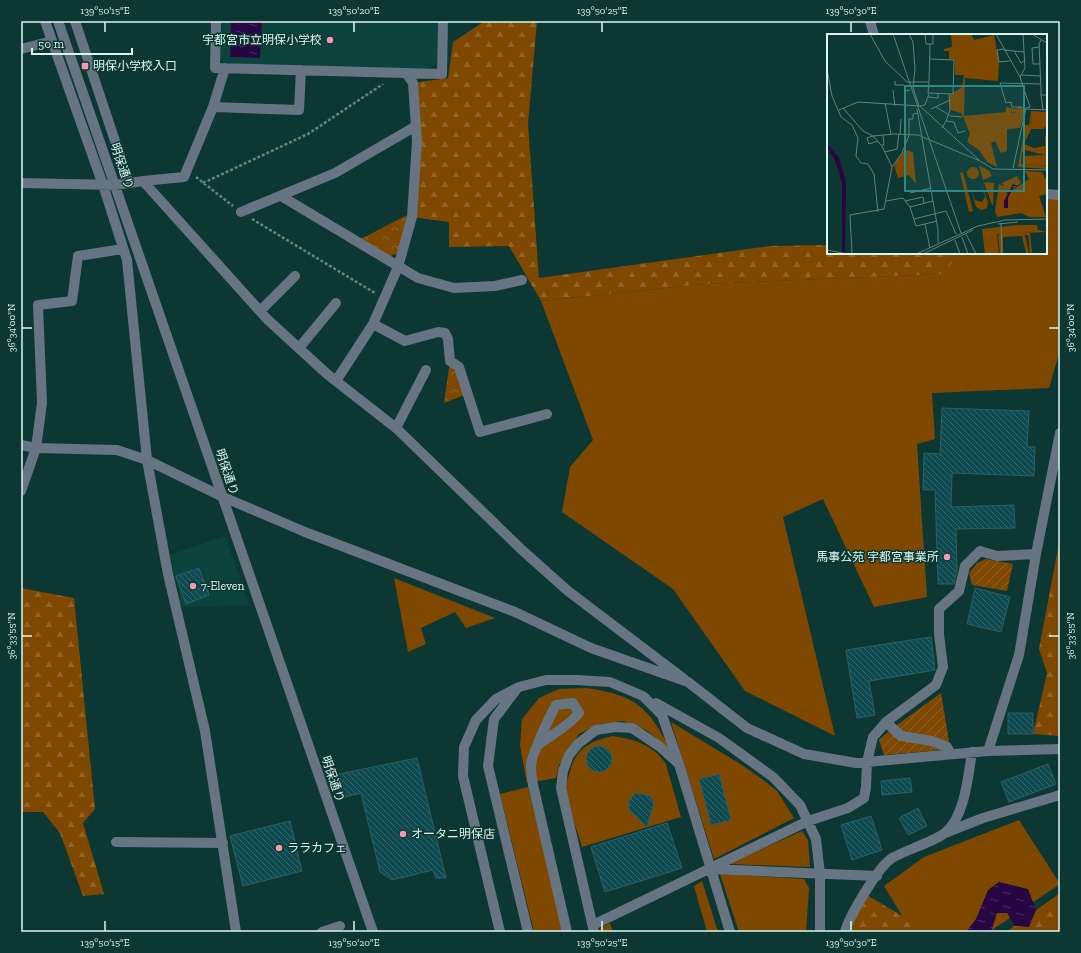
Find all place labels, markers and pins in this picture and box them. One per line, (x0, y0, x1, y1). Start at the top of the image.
place label: 宇都宮市立明保小学校 (202, 33, 322, 47)
marker: 宇都宮市立明保小学校 (325, 35, 335, 45)
place label: 明保小学校入口 (93, 59, 177, 73)
marker: 明保小学校入口 (80, 61, 90, 71)
place label: 馬事公苑 宇都宮事業所 (816, 550, 939, 564)
marker: 馬事公苑 宇都宮事業所 (942, 552, 952, 562)
place label: 7-Eleven (201, 579, 244, 593)
marker: 7-Eleven (188, 581, 198, 591)
place label: オータニ明保店 (411, 827, 495, 841)
marker: オータニ明保店 (398, 829, 408, 839)
place label: ララカフェ (287, 841, 347, 855)
marker: ララカフェ (274, 843, 284, 853)

